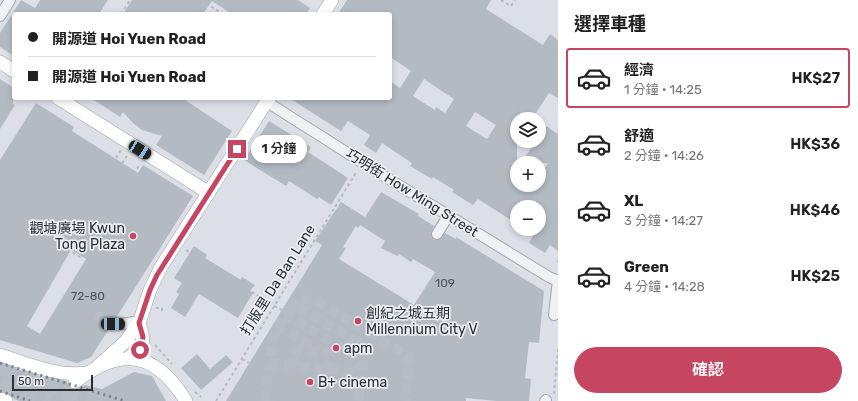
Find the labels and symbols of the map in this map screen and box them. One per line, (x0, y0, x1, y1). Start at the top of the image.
callout: 1 分鐘 (251, 135, 307, 163)
car (127, 139, 153, 161)
route end (228, 140, 246, 158)
street label: 巧明街 How Ming Street (343, 145, 482, 241)
place label: 觀塘廣場 Kwun Tong Plaza (30, 220, 125, 253)
street label: 打版里 Da Ban Lane (237, 221, 319, 338)
marker: 觀塘廣場 Kwun Tong Plaza (128, 231, 138, 241)
house number: 109 (435, 276, 455, 290)
house number: 72-80 (71, 289, 105, 303)
place label: 創紀之城五期 Millennium City V (366, 305, 478, 338)
marker: 創紀之城五期 Millennium City V (353, 316, 363, 326)
car (101, 318, 125, 330)
place label: apm (344, 340, 373, 357)
route start (131, 341, 149, 359)
marker: apm (331, 343, 341, 353)
scale bar (12, 373, 93, 392)
place label: B+ cinema (318, 374, 387, 391)
marker: B+ cinema (305, 377, 315, 387)

